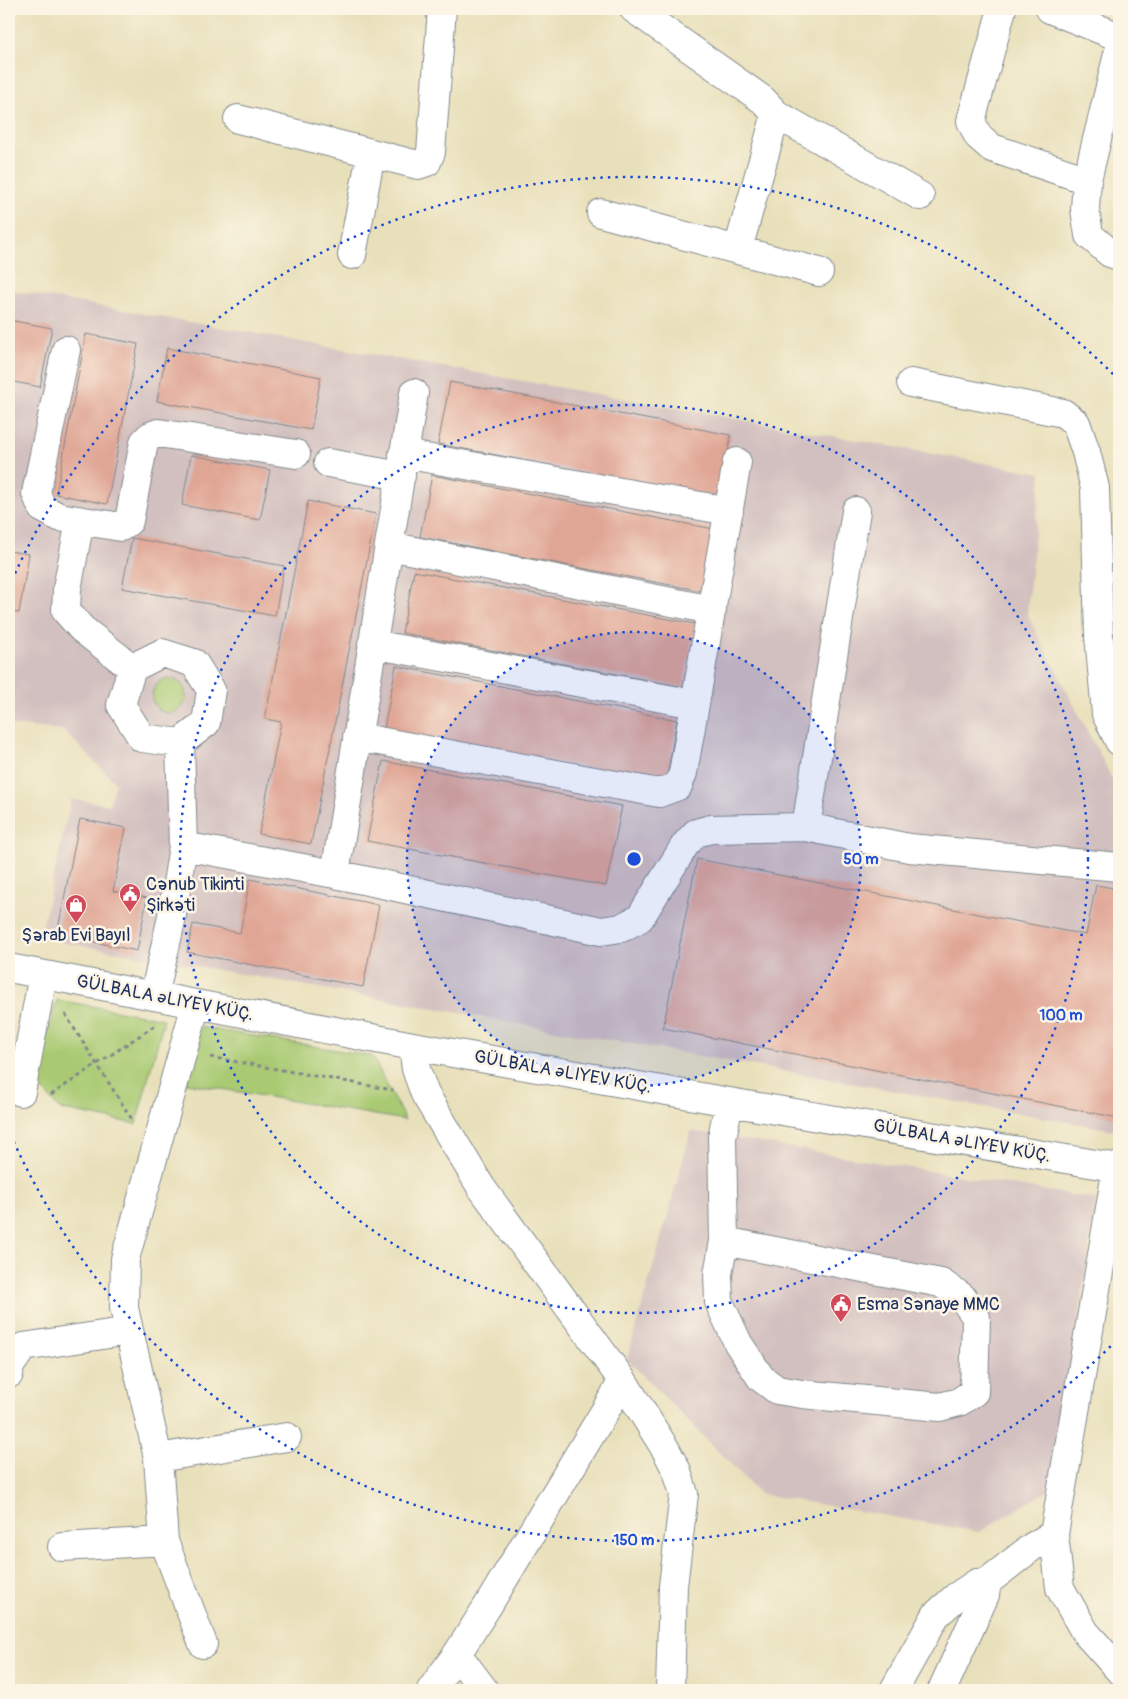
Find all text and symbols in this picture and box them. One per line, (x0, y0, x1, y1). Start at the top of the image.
centre of rings (625, 850, 643, 868)
text: 50 m (844, 850, 878, 869)
place label: Cənub Tikinti Şirkəti (146, 873, 244, 917)
public building icon: Cənub Tikinti Şirkəti (118, 882, 142, 913)
shop icon: Şərab Evi Bayıl (64, 893, 88, 924)
place label: Şərab Evi Bayıl (22, 924, 130, 947)
street label: GÜLBALA ƏLIYEV KÜÇ. (75, 970, 255, 1026)
text: 100 m (1040, 1006, 1082, 1025)
street label: GÜLBALA ƏLIYEV KÜÇ. (473, 1045, 653, 1099)
street label: GÜLBALA ƏLIYEV KÜÇ. (872, 1114, 1052, 1168)
public building icon: Esma Sənaye MMC (829, 1292, 853, 1323)
place label: Esma Sənaye MMC (857, 1293, 1000, 1316)
text: 150 m (614, 1531, 654, 1550)

